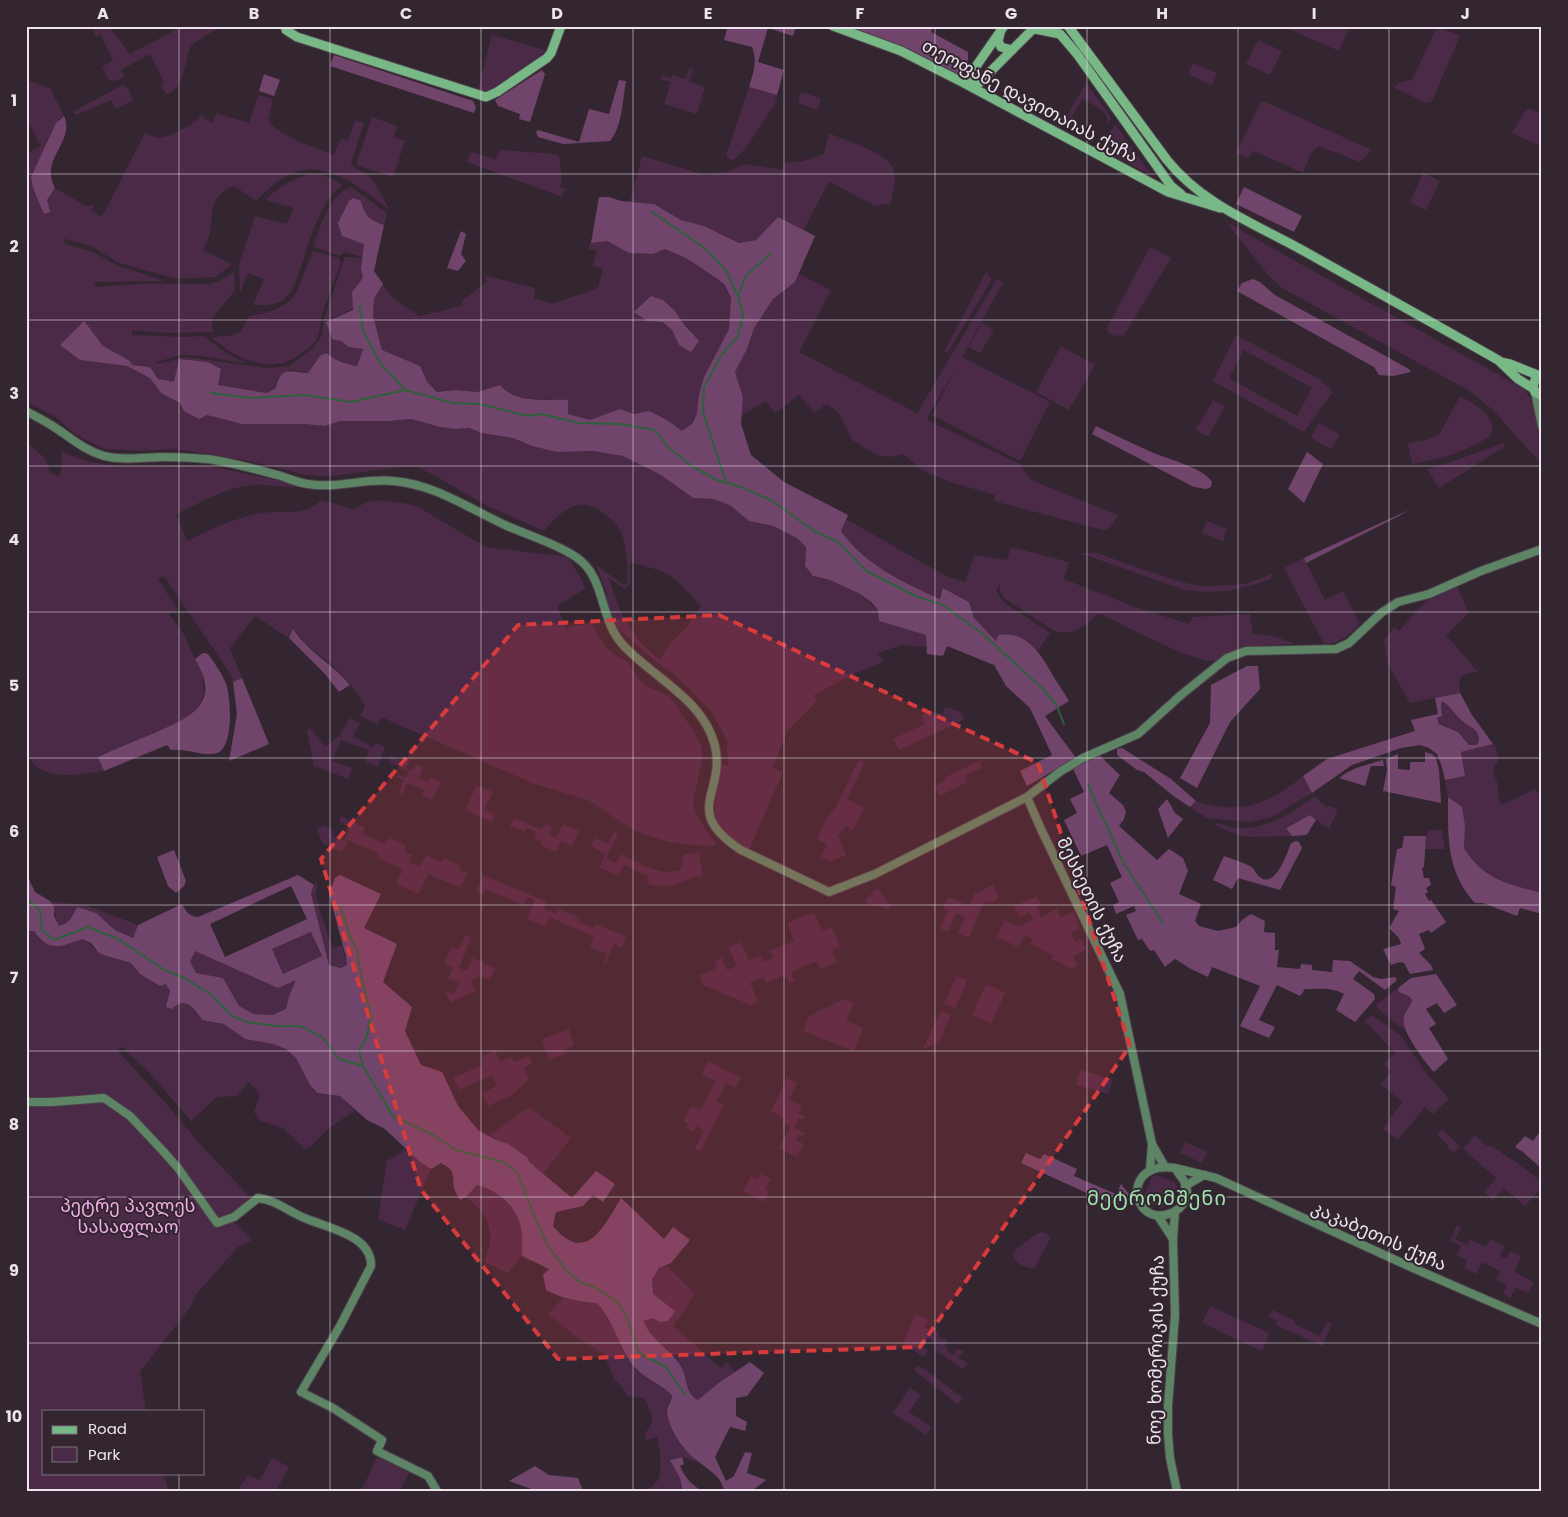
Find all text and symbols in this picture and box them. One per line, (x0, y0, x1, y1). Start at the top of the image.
text: A (97, 2, 109, 25)
text: B (249, 2, 259, 25)
text: C (400, 2, 412, 25)
text: D (551, 2, 563, 25)
text: E (704, 2, 712, 25)
text: F (856, 2, 865, 25)
text: G (1005, 2, 1017, 25)
text: H (1156, 2, 1168, 25)
text: I (1312, 2, 1316, 25)
text: J (1460, 2, 1470, 25)
street label: თეოფანე დავითაიას ქუჩა (918, 33, 1143, 168)
text: 1 (11, 89, 17, 112)
text: 2 (9, 235, 19, 258)
text: 3 (9, 382, 19, 405)
text: 4 (9, 528, 20, 551)
text: 5 (9, 674, 19, 697)
text: 6 (9, 820, 19, 843)
street label: მესხეთის ქუჩა (1051, 833, 1134, 967)
text: 7 (10, 966, 19, 989)
text: 8 (9, 1113, 19, 1136)
district label: მეტრომშენი (1087, 1184, 1227, 1212)
park label: პეტრე პავლეს სასაფლაო (61, 1193, 195, 1239)
street label: კაკაბეთის ქუჩა (1308, 1195, 1451, 1277)
street label: ნოე ხომერიკის ქუჩა (1141, 1255, 1170, 1445)
text: 9 (9, 1259, 19, 1282)
text: 10 (6, 1405, 22, 1428)
legend (42, 1410, 205, 1474)
text: Road (88, 1418, 127, 1439)
text: Park (88, 1444, 120, 1465)

